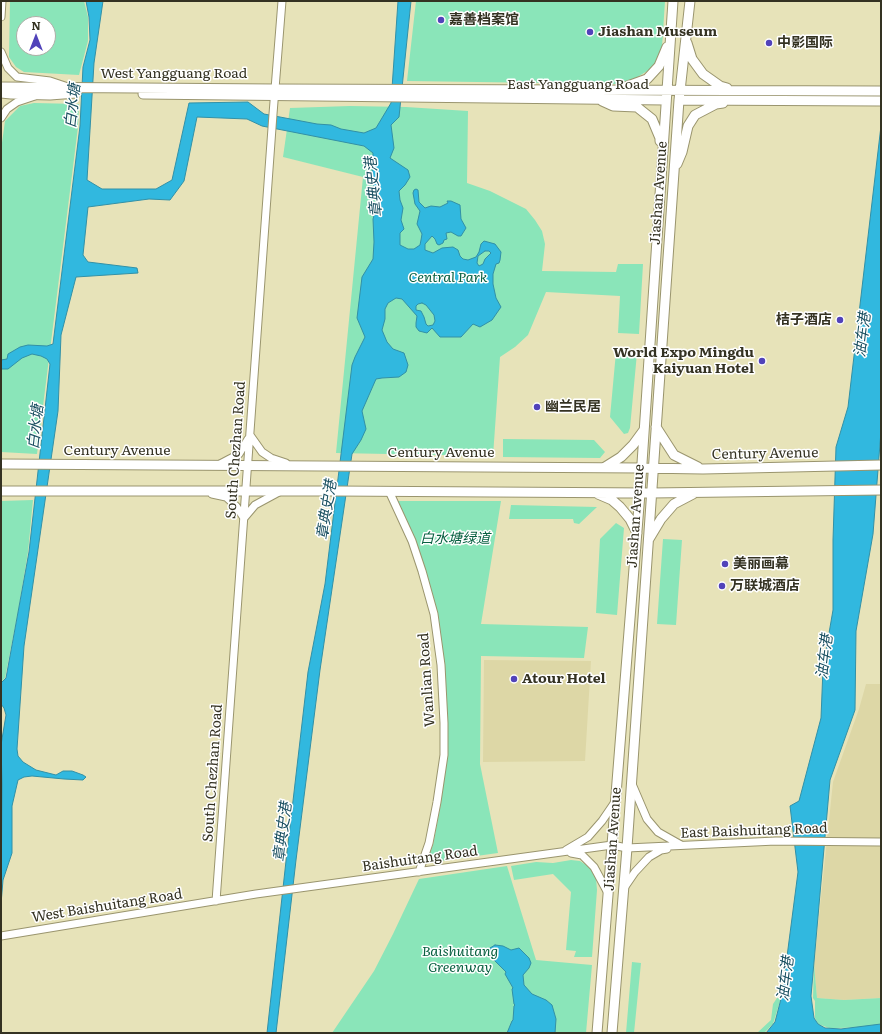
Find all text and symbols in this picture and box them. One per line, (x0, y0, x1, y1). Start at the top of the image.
place label: 嘉善档案馆 (449, 12, 519, 28)
marker: 嘉善档案馆 (436, 15, 446, 25)
north arrow (16, 16, 56, 56)
text: N (31, 17, 41, 33)
place label: Jiashan Museum (598, 24, 717, 40)
marker: Jiashan Museum (585, 27, 595, 37)
place label: 中影国际 (777, 35, 833, 51)
marker: 中影国际 (764, 38, 774, 48)
street label: West Yangguang Road (101, 66, 247, 82)
street label: East Yangguang Road (507, 77, 649, 93)
water label: 白水塘 (62, 83, 84, 129)
street label: Jiashan Avenue (647, 141, 671, 245)
water label: 章典史港 (362, 156, 386, 218)
park label: Central Park (409, 270, 487, 286)
place label: 桔子酒店 (776, 312, 832, 328)
water label: 油车港 (851, 312, 875, 358)
marker: 桔子酒店 (835, 315, 845, 325)
place label: World Expo Mingdu Kaiyuan Hotel (613, 345, 754, 378)
marker: World Expo Mingdu Kaiyuan Hotel (757, 356, 767, 366)
street label: South Chezhan Road (223, 380, 249, 520)
place label: 幽兰民居 (545, 399, 601, 415)
marker: 幽兰民居 (532, 402, 542, 412)
water label: 白水塘 (25, 404, 47, 450)
street label: Century Avenue (64, 443, 170, 459)
street label: Century Avenue (388, 445, 494, 461)
street label: Century Avenue (711, 445, 819, 463)
street label: Jiashan Avenue (624, 464, 648, 568)
water label: 章典史港 (313, 479, 341, 541)
park label: 白水塘绿道 (420, 531, 490, 547)
place label: 美丽画幕 (733, 556, 789, 572)
marker: 美丽画幕 (720, 559, 730, 569)
place label: 万联城酒店 (730, 578, 800, 594)
marker: 万联城酒店 (717, 581, 727, 591)
street label: Wanlian Road (415, 632, 439, 728)
water label: 油车港 (813, 634, 837, 680)
place label: Atour Hotel (522, 671, 606, 687)
marker: Atour Hotel (509, 674, 519, 684)
street label: South Chezhan Road (200, 703, 226, 843)
street label: Jiashan Avenue (601, 787, 625, 891)
water label: 章典史港 (270, 801, 296, 863)
street label: East Baishuitang Road (680, 820, 828, 842)
street label: Baishuitang Road (361, 843, 479, 875)
street label: West Baishuitang Road (30, 886, 184, 926)
park label: Baishuitang Greenway (422, 944, 498, 976)
water label: 油车港 (774, 956, 798, 1002)

